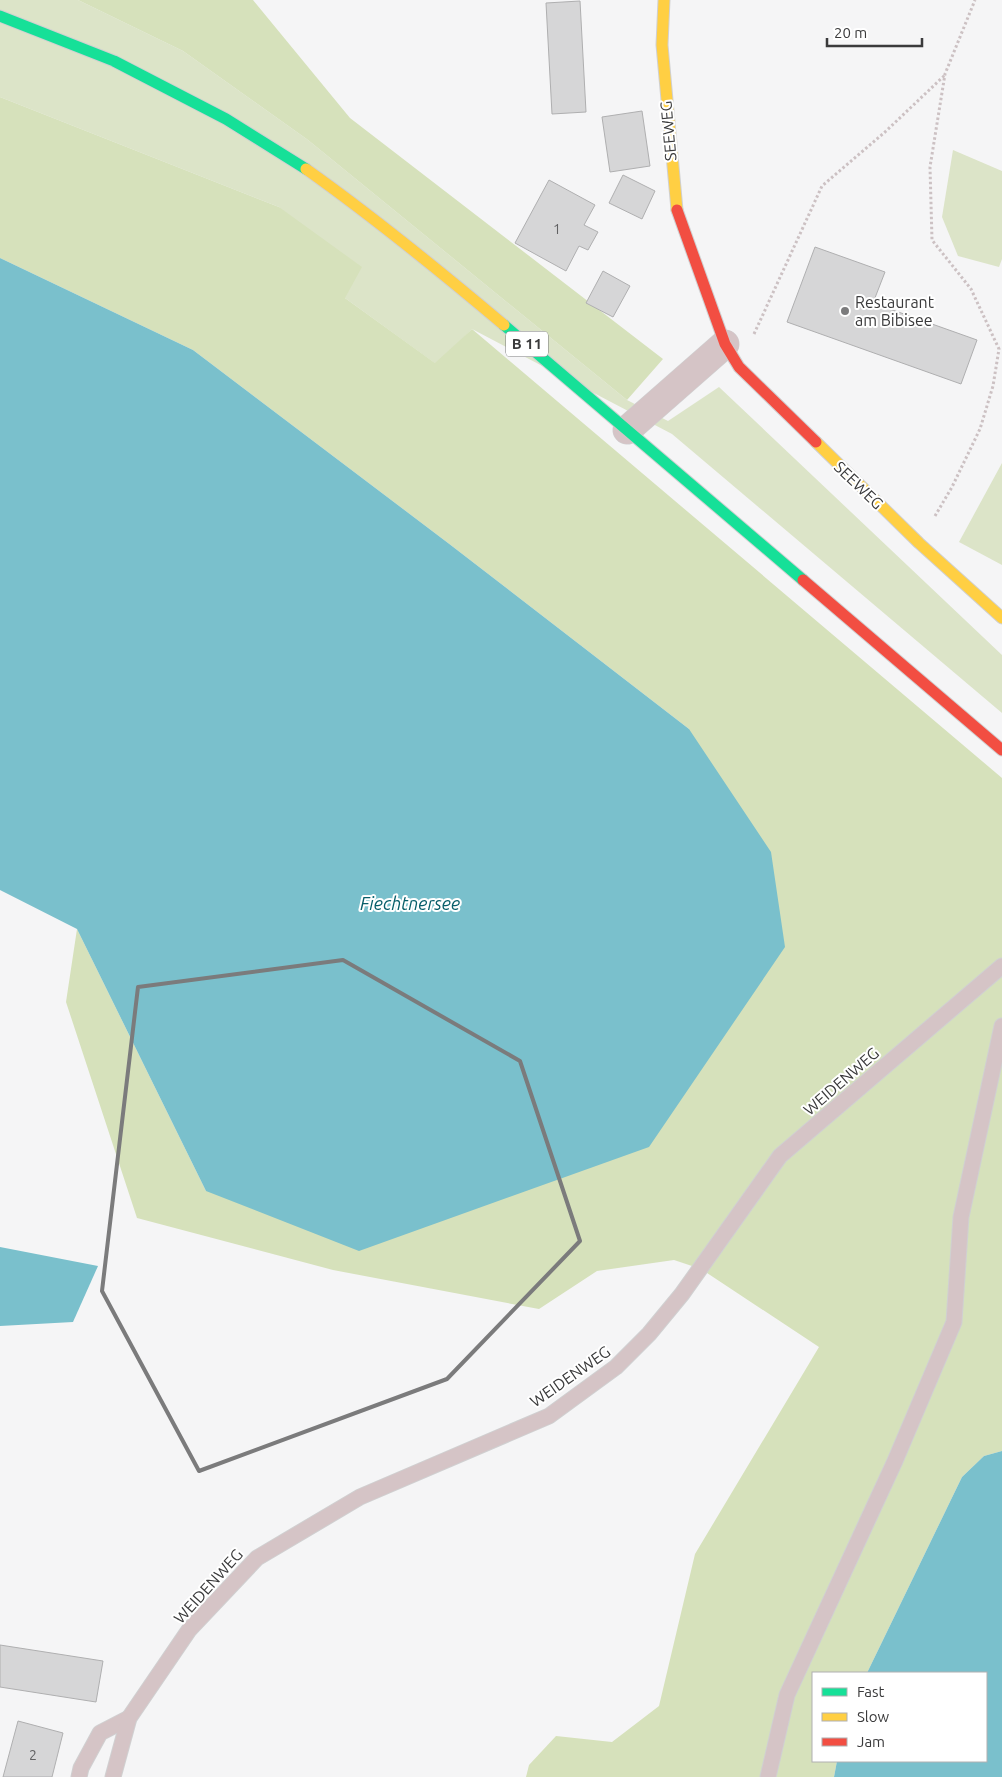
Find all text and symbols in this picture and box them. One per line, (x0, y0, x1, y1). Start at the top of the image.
scale bar (827, 15, 922, 47)
text: 20 m (834, 24, 867, 41)
street label: SEEWEG (656, 100, 680, 162)
house number: 1 (553, 221, 561, 237)
place label: Restaurant am Bibisee (855, 293, 935, 329)
marker: Restaurant am Bibisee (839, 305, 851, 317)
road number: B 11 (506, 332, 548, 356)
street label: SEEWEG (831, 458, 887, 512)
water label: Fiechtnersee (360, 893, 460, 913)
street label: WEIDENWEG (800, 1043, 882, 1119)
street label: WEIDENWEG (526, 1342, 614, 1410)
street label: WEIDENWEG (170, 1545, 246, 1627)
legend (812, 1672, 987, 1762)
text: Fast (857, 1683, 885, 1700)
text: Slow (857, 1708, 890, 1725)
text: Jam (857, 1733, 885, 1750)
house number: 2 (29, 1747, 37, 1763)

